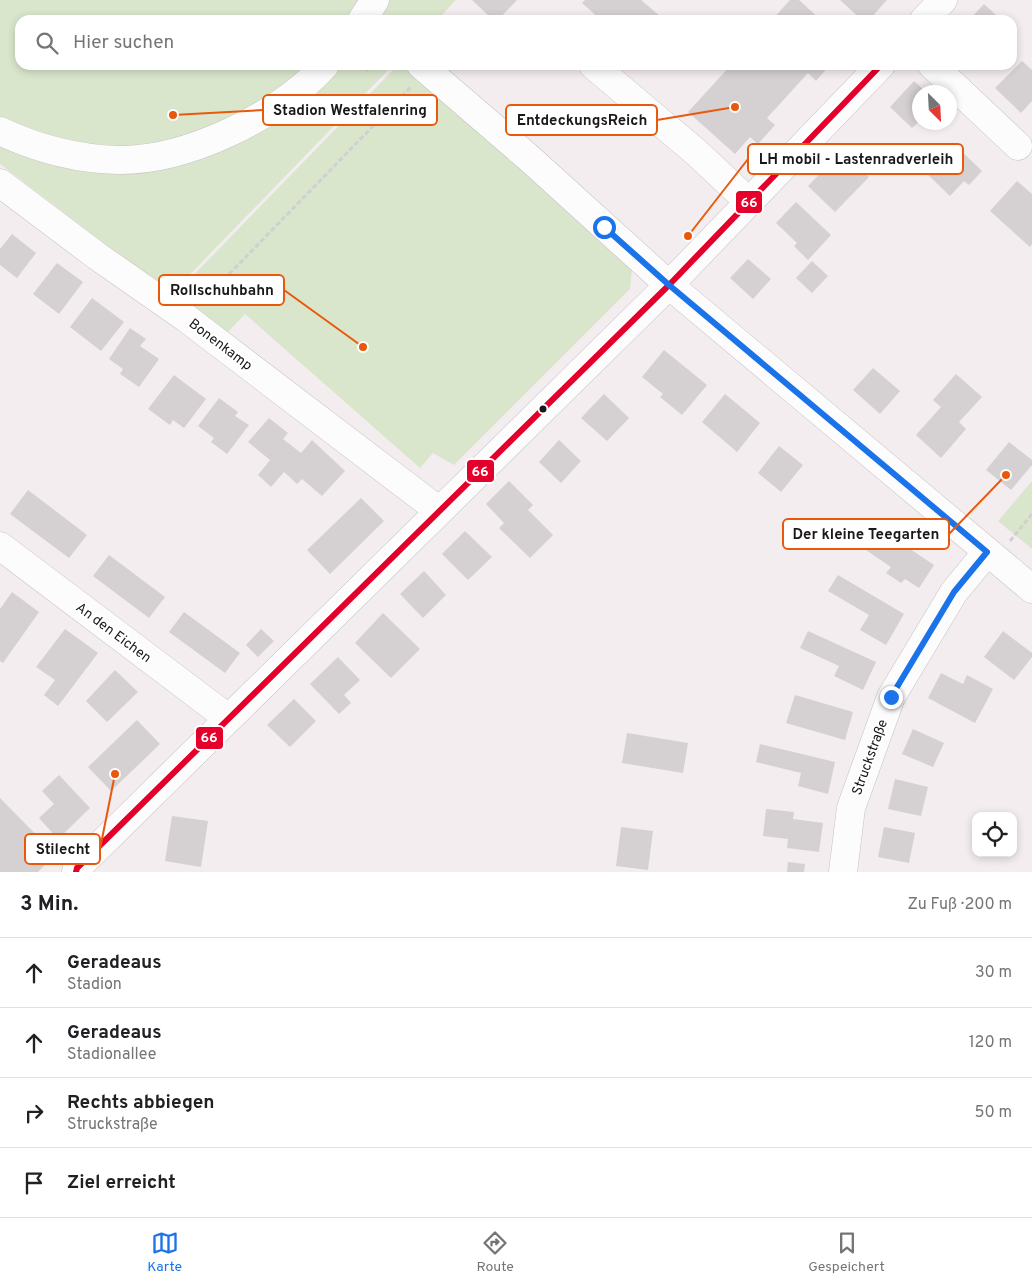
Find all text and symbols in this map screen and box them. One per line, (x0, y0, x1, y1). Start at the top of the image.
search box (15, 15, 1017, 70)
icon: search (33, 29, 61, 57)
text: Hier suchen (73, 31, 174, 55)
north arrow (912, 85, 957, 130)
callout: Stadion Westfalenring (263, 95, 437, 125)
text: Stadion Westfalenring (273, 102, 427, 121)
callout: EntdeckungsReich (506, 105, 657, 135)
text: EntdeckungsReich (517, 112, 647, 131)
callout: LH mobil - Lastenradverleih (748, 144, 963, 174)
text: LH mobil - Lastenradverleih (759, 151, 953, 170)
line badge: 66 (735, 190, 763, 214)
text: 66 (740, 195, 758, 212)
route start (593, 216, 616, 239)
callout: Rollschuhbahn (159, 275, 284, 305)
text: Rollschuhbahn (170, 282, 274, 301)
street label: Bonenkamp (185, 316, 255, 375)
unlabelled marker (538, 404, 548, 414)
line badge: 66 (466, 459, 495, 483)
text: 66 (471, 464, 489, 481)
callout: Der kleine Teegarten (783, 519, 949, 549)
text: Der kleine Teegarten (793, 526, 939, 545)
street label: An den Eichen (72, 599, 154, 667)
route end (880, 686, 903, 709)
street label: Struckstraße (849, 717, 892, 798)
line badge: 66 (195, 726, 224, 750)
text: 66 (200, 730, 218, 747)
map controls (972, 812, 1017, 857)
button: locate (972, 812, 1017, 857)
callout: Stilecht (25, 834, 100, 864)
text: Stilecht (36, 841, 90, 860)
text: 3 Min. (20, 891, 78, 918)
text: Zu Fuß · 200 m (907, 895, 1012, 915)
text: Geradeaus (67, 951, 162, 975)
icon: ahead (20, 959, 48, 987)
text: 30 m (975, 963, 1012, 983)
text: Stadion (67, 975, 122, 995)
text: Geradeaus (67, 1021, 162, 1045)
icon: ahead (20, 1029, 48, 1057)
text: 120 m (969, 1033, 1012, 1053)
text: Stadionallee (67, 1045, 156, 1065)
text: Rechts abbiegen (67, 1091, 215, 1115)
icon: right (20, 1099, 48, 1127)
text: 50 m (975, 1103, 1012, 1123)
text: Struckstraße (67, 1115, 158, 1135)
icon: arrive (20, 1169, 48, 1197)
text: Ziel erreicht (67, 1171, 176, 1195)
tab: Karte (147, 1229, 182, 1276)
tab: Route (477, 1229, 514, 1276)
tab: Gespeichert (808, 1229, 885, 1276)

